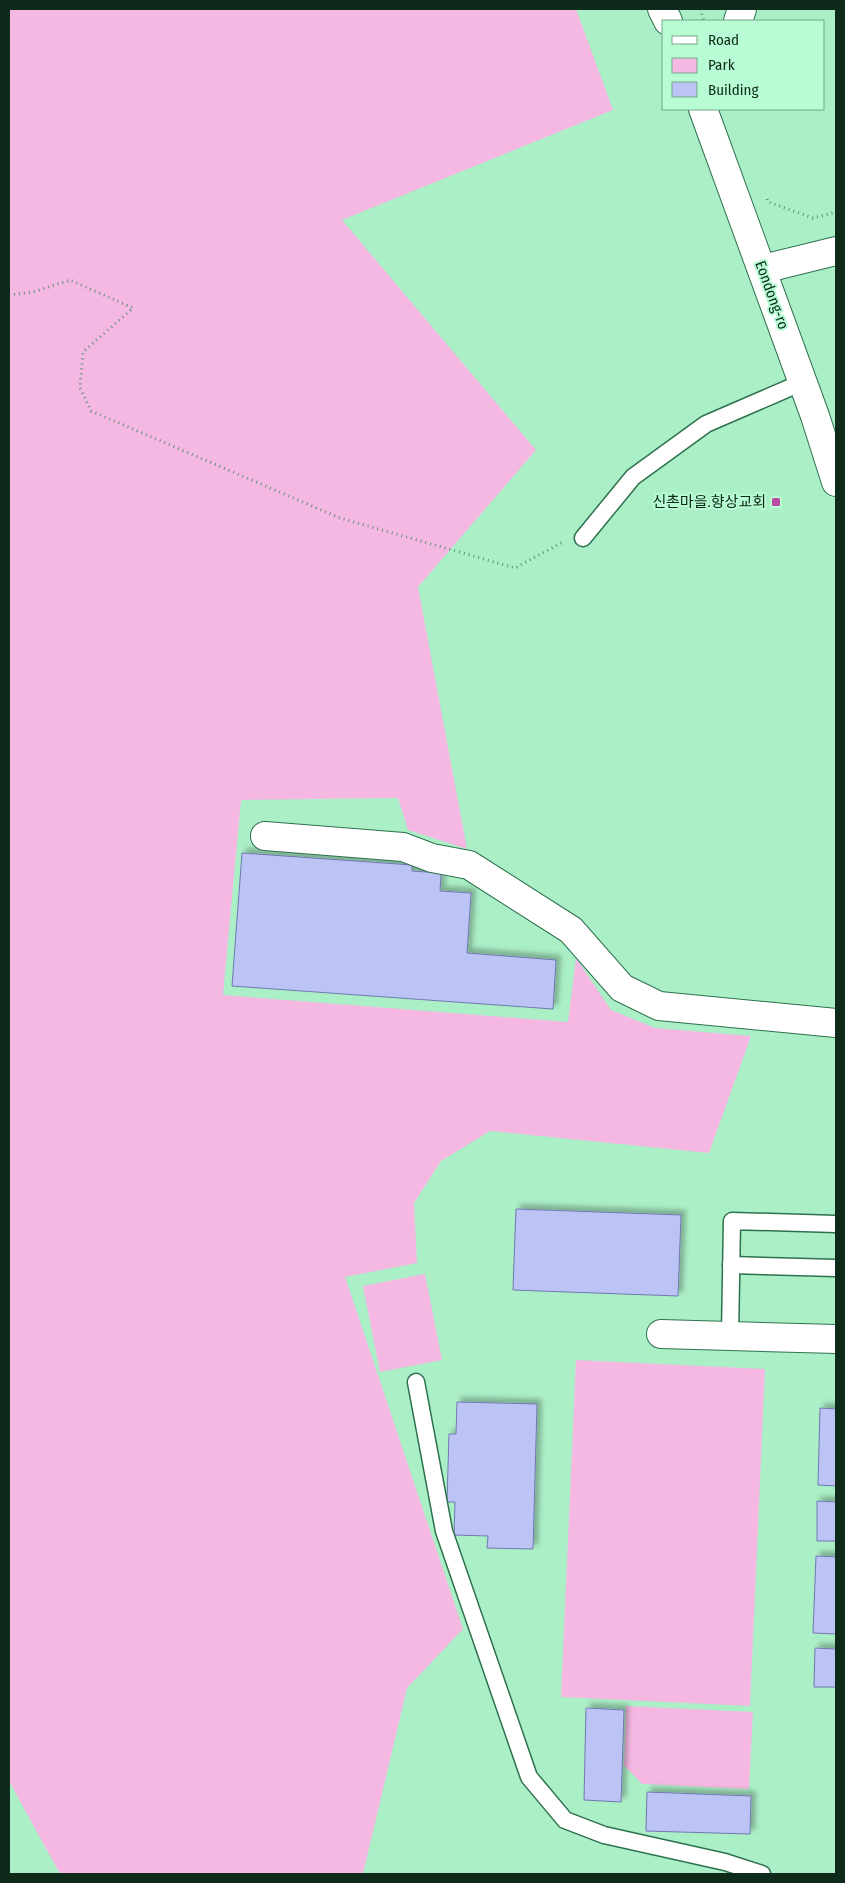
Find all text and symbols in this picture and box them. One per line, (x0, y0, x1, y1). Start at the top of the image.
legend (662, 20, 825, 110)
text: Road (708, 31, 739, 49)
text: Park (708, 56, 735, 74)
text: Building (708, 81, 759, 99)
street label: Eondong-ro (751, 258, 793, 332)
place label: 신촌마을.향상교회 (652, 493, 766, 511)
marker: 신촌마을.향상교회 (770, 496, 782, 508)

